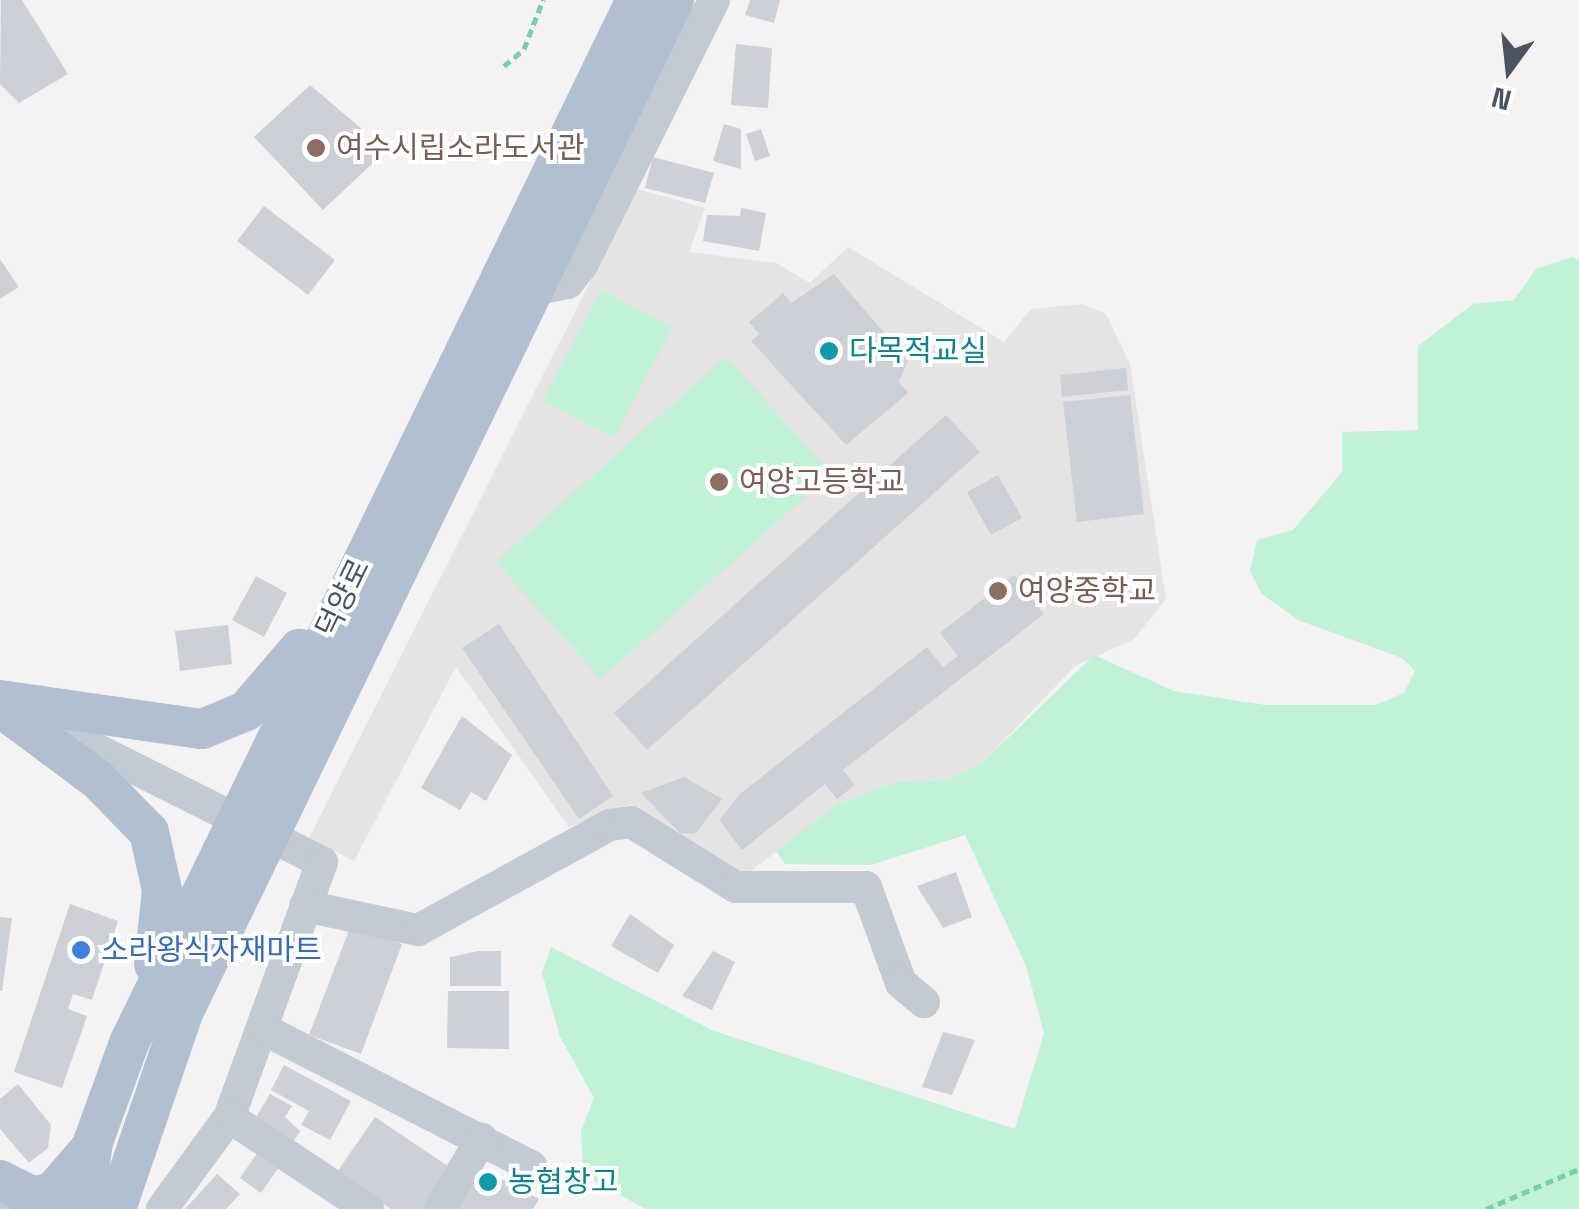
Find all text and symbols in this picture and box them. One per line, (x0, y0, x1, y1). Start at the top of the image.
north arrow (1459, 20, 1559, 120)
text: N (1488, 79, 1515, 119)
place label: 여수시립소라도서관 (336, 130, 584, 166)
marker: 여수시립소라도서관 (305, 137, 327, 159)
place label: 다목적교실 (849, 333, 987, 369)
marker: 다목적교실 (818, 340, 840, 362)
place label: 여양고등학교 (739, 464, 905, 500)
marker: 여양고등학교 (708, 471, 730, 493)
street label: 덕양로 (309, 553, 377, 643)
place label: 여양중학교 (1018, 573, 1156, 609)
marker: 여양중학교 (987, 580, 1009, 602)
place label: 소라왕식자재마트 (101, 932, 322, 968)
marker: 소라왕식자재마트 (70, 939, 92, 961)
place label: 농협창고 (508, 1164, 618, 1200)
marker: 농협창고 (477, 1171, 499, 1193)

